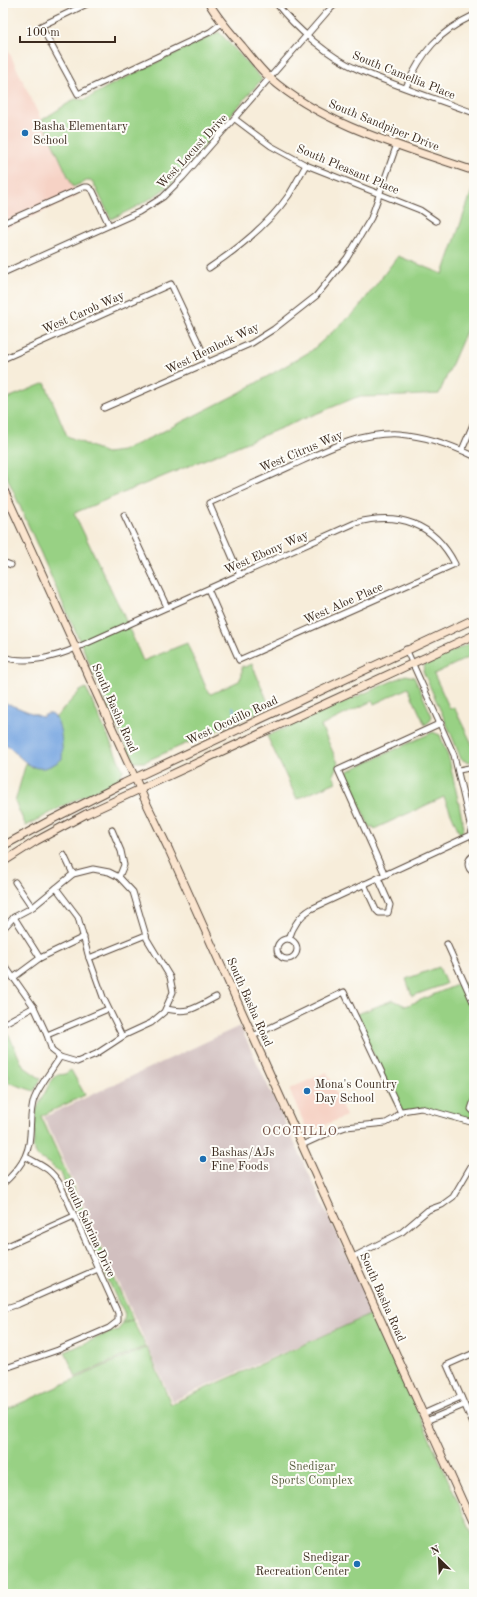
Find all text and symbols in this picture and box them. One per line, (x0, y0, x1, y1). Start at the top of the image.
scale bar (20, 18, 115, 44)
text: 100 m (26, 27, 60, 39)
street label: South Camellia Place (350, 50, 457, 102)
street label: South Sandpiper Drive (327, 98, 441, 154)
street label: West Locust Drive (155, 112, 231, 191)
place label: Basha Elementary School (33, 121, 129, 147)
marker: Basha Elementary School (20, 128, 30, 138)
street label: South Pleasant Place (295, 143, 401, 197)
street label: West Carob Way (41, 289, 127, 336)
street label: West Hemlock Way (164, 321, 262, 377)
street label: West Citrus Way (258, 429, 345, 475)
street label: West Ebony Way (223, 529, 311, 577)
street label: West Aloe Place (302, 581, 385, 627)
street label: South Basha Road (89, 662, 139, 755)
street label: West Ocotillo Road (185, 694, 280, 747)
street label: South Basha Road (224, 956, 274, 1049)
place label: Mona's Country Day School (315, 1079, 398, 1105)
marker: Mona's Country Day School (302, 1086, 312, 1096)
district label: OCOTILLO (262, 1125, 338, 1138)
place label: Bashas/AJs Fine Foods (211, 1147, 274, 1173)
marker: Bashas/AJs Fine Foods (198, 1154, 208, 1164)
street label: South Sabrina Drive (61, 1178, 117, 1279)
street label: South Basha Road (357, 1251, 407, 1344)
park label: Snedigar Sports Complex (271, 1461, 353, 1487)
north arrow (419, 1539, 459, 1579)
text: N (429, 1544, 442, 1558)
place label: Snedigar Recreation Center (255, 1552, 349, 1578)
marker: Snedigar Recreation Center (352, 1559, 362, 1569)

